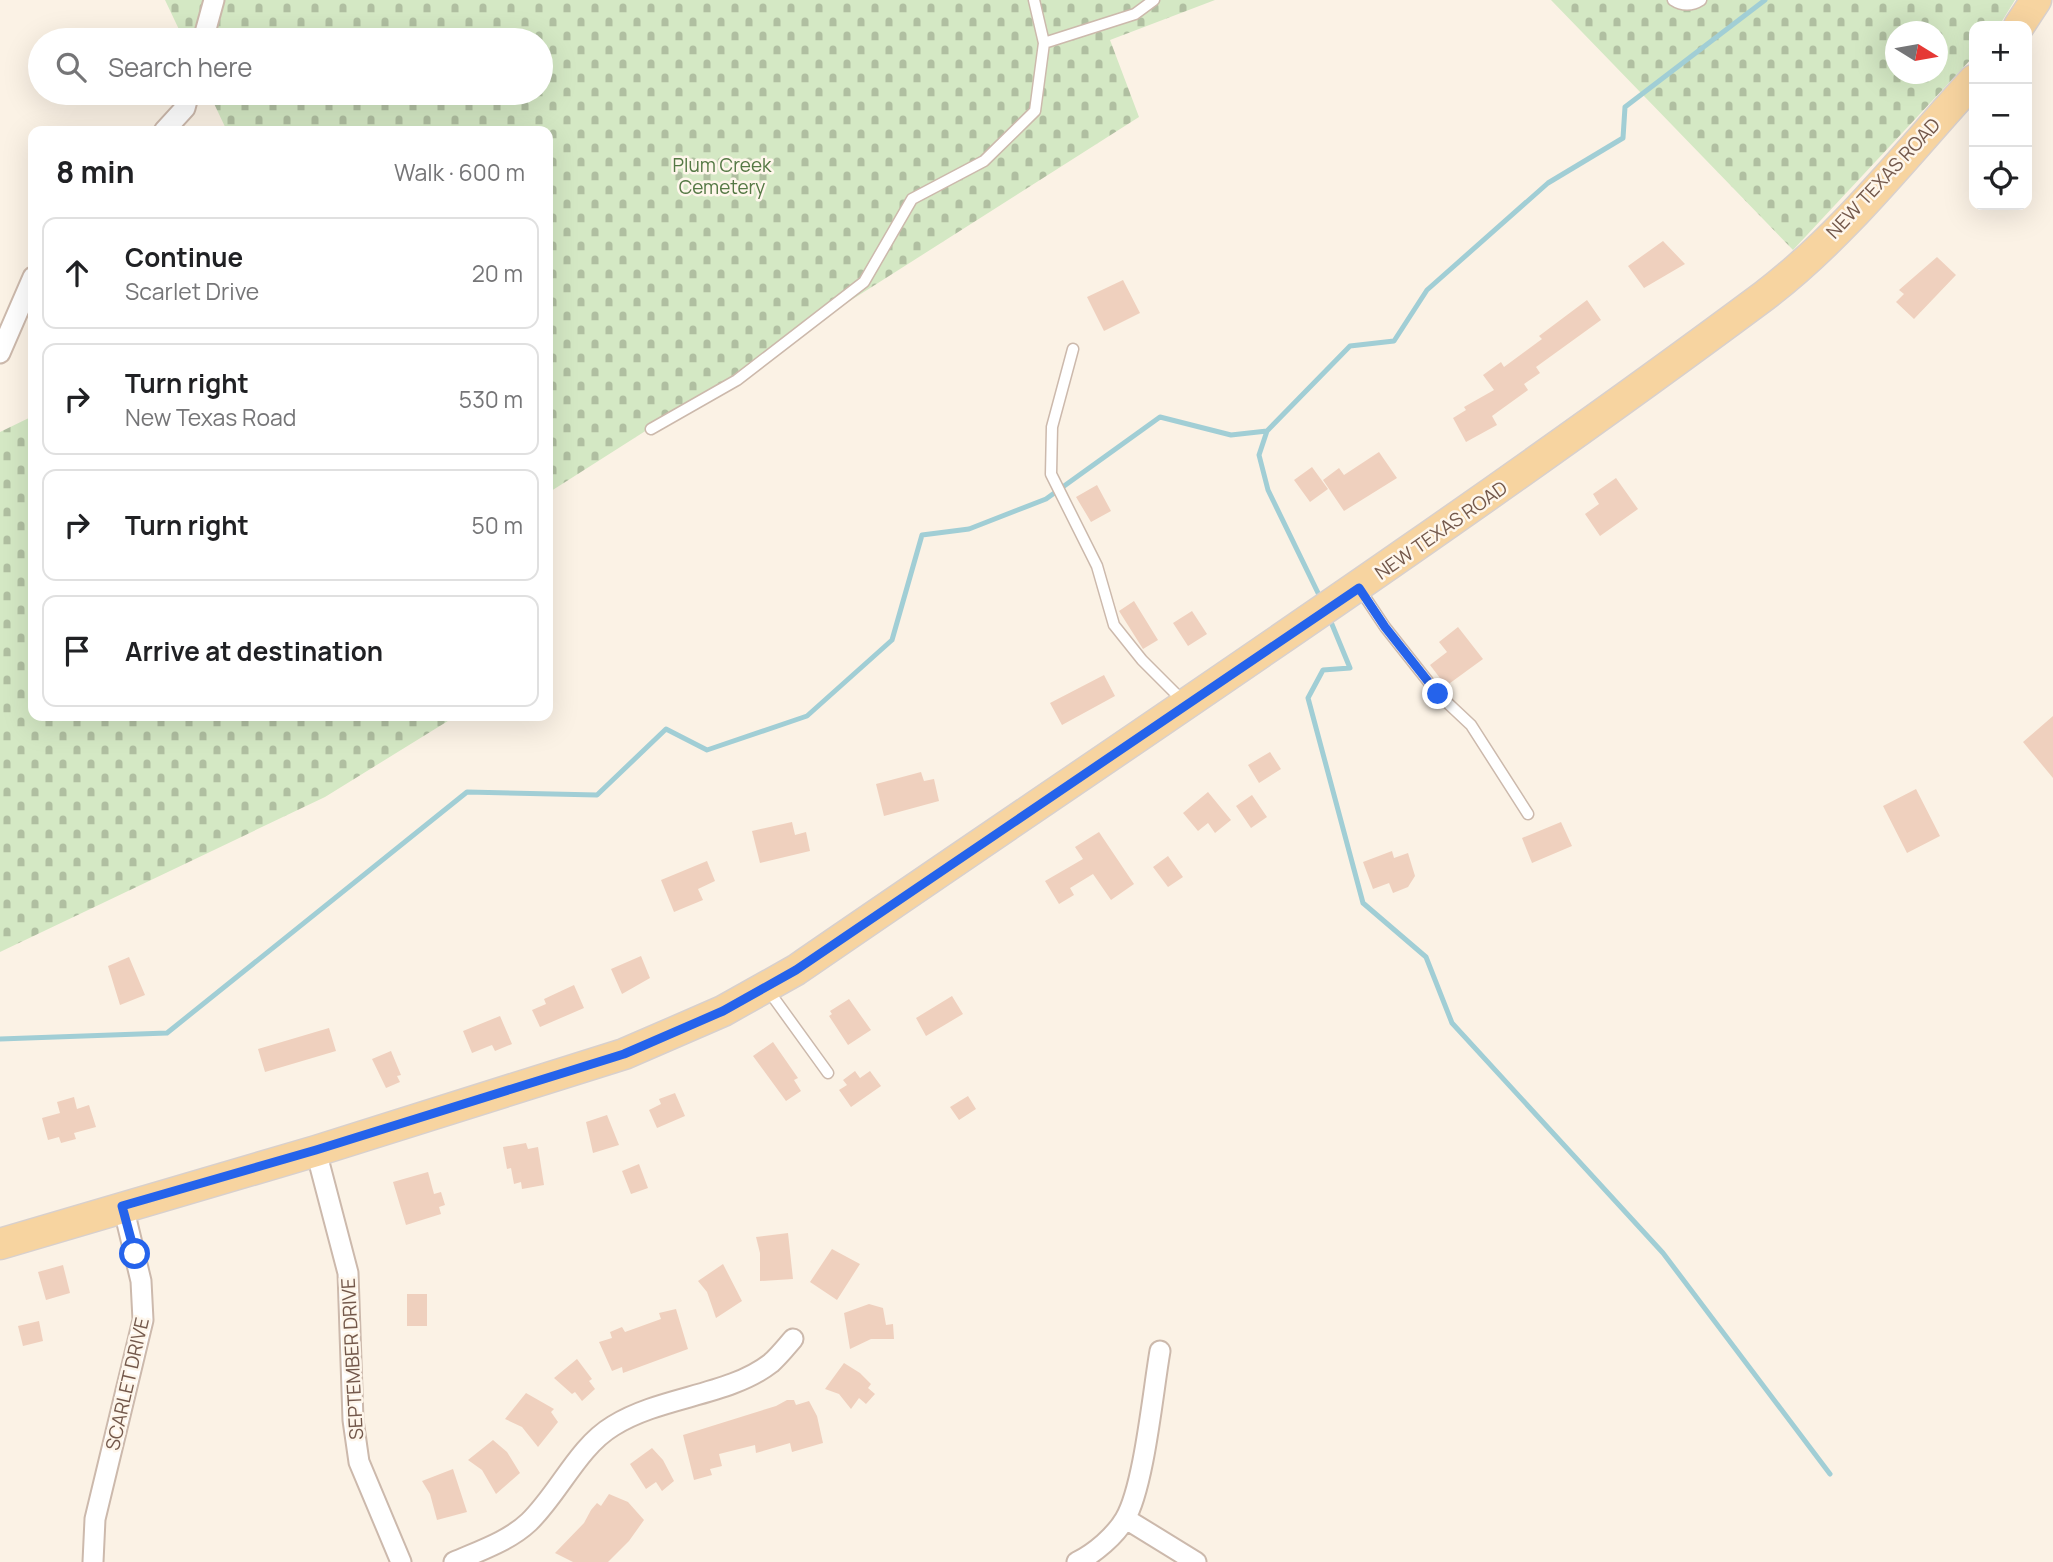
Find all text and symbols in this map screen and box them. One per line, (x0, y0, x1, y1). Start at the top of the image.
north arrow (1885, 21, 1948, 84)
map controls (1969, 21, 2032, 210)
button: + (1969, 21, 2032, 84)
search box (28, 28, 553, 105)
icon: search (52, 48, 90, 86)
text: Search here (108, 49, 253, 85)
button: − (1969, 84, 2032, 147)
street label: NEW TEXAS ROAD (1820, 112, 1946, 244)
button: locate (1969, 147, 2032, 210)
text: 8 min (56, 151, 135, 192)
park label: Plum Creek Cemetery (673, 152, 772, 200)
text: Walk · 600 m (394, 156, 525, 188)
text: Continue (125, 239, 243, 275)
icon: ahead (58, 254, 96, 292)
text: 20 m (472, 257, 523, 289)
text: Scarlet Drive (125, 275, 259, 307)
text: Turn right (125, 365, 249, 401)
icon: right (58, 380, 96, 418)
text: 530 m (459, 383, 523, 415)
text: New Texas Road (125, 401, 296, 433)
street label: NEW TEXAS ROAD (1369, 474, 1513, 586)
icon: right (58, 506, 96, 544)
text: Turn right (125, 507, 249, 543)
text: 50 m (472, 509, 523, 541)
icon: arrive (58, 632, 96, 670)
text: Arrive at destination (125, 633, 383, 669)
route end (1422, 678, 1453, 709)
route start (119, 1238, 150, 1269)
street label: SEPTEMBER DRIVE (335, 1277, 369, 1441)
street label: SCARLET DRIVE (99, 1315, 155, 1453)

